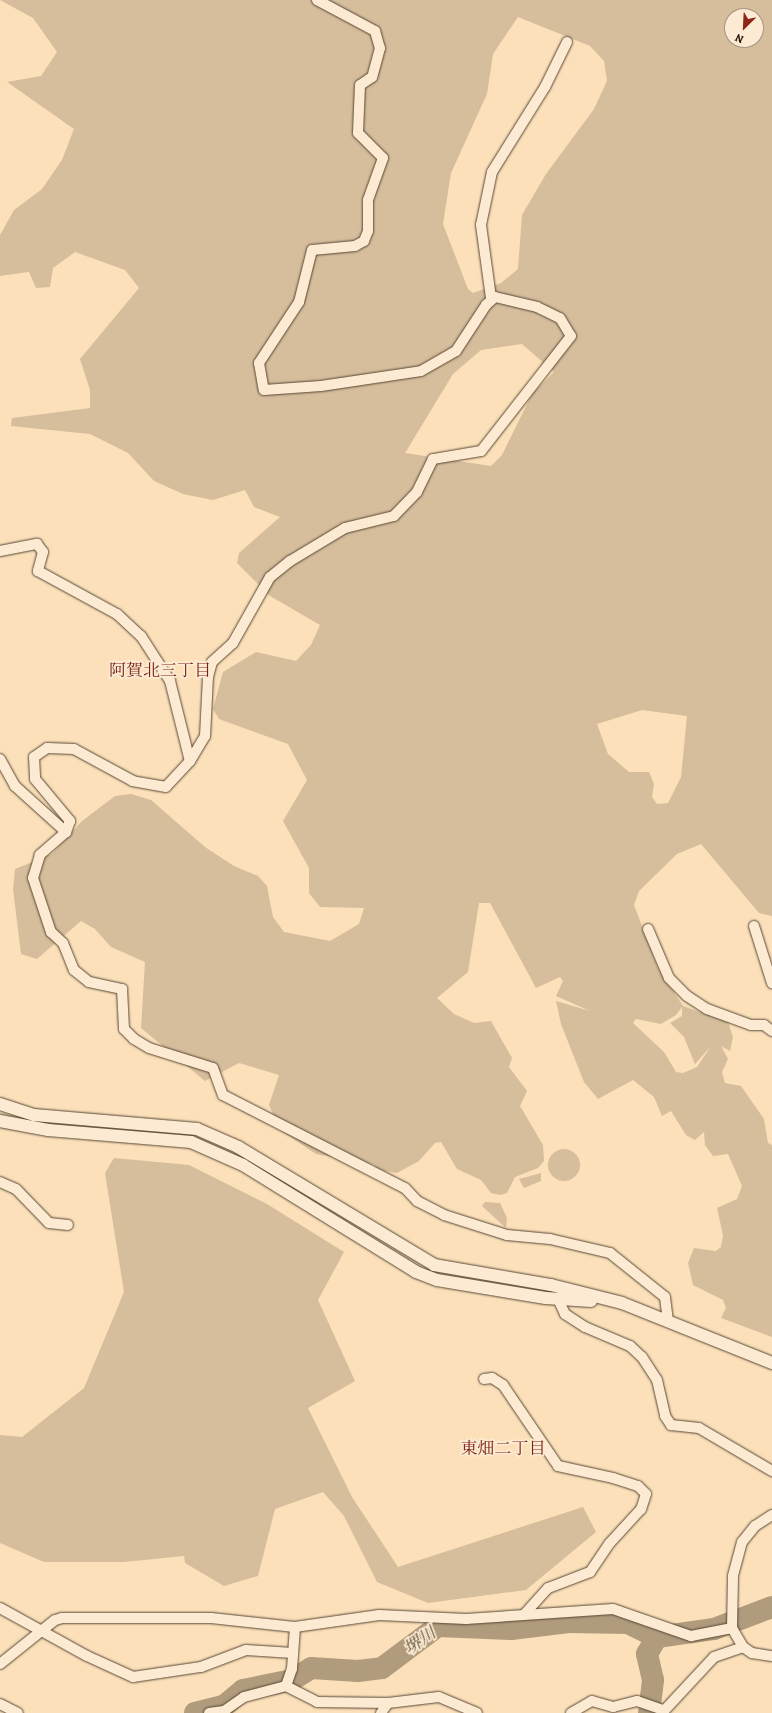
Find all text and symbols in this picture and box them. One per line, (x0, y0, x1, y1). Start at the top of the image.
north arrow (724, 8, 764, 48)
text: N (733, 30, 746, 47)
district label: 阿賀北三丁目 (109, 661, 211, 681)
district label: 東畑二丁目 (461, 1439, 545, 1459)
water label: 堺川 (400, 1623, 440, 1659)

